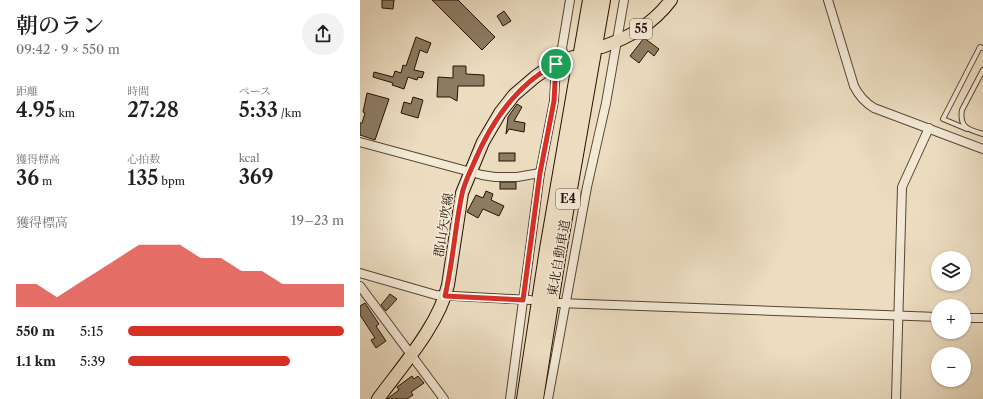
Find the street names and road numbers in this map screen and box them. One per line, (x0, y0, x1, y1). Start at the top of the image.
road number: 55 (630, 19, 652, 39)
road number: E4 (556, 189, 580, 209)
street label: 郡山矢吹線 (430, 192, 456, 258)
street label: 東北自動車道 (543, 218, 573, 298)

